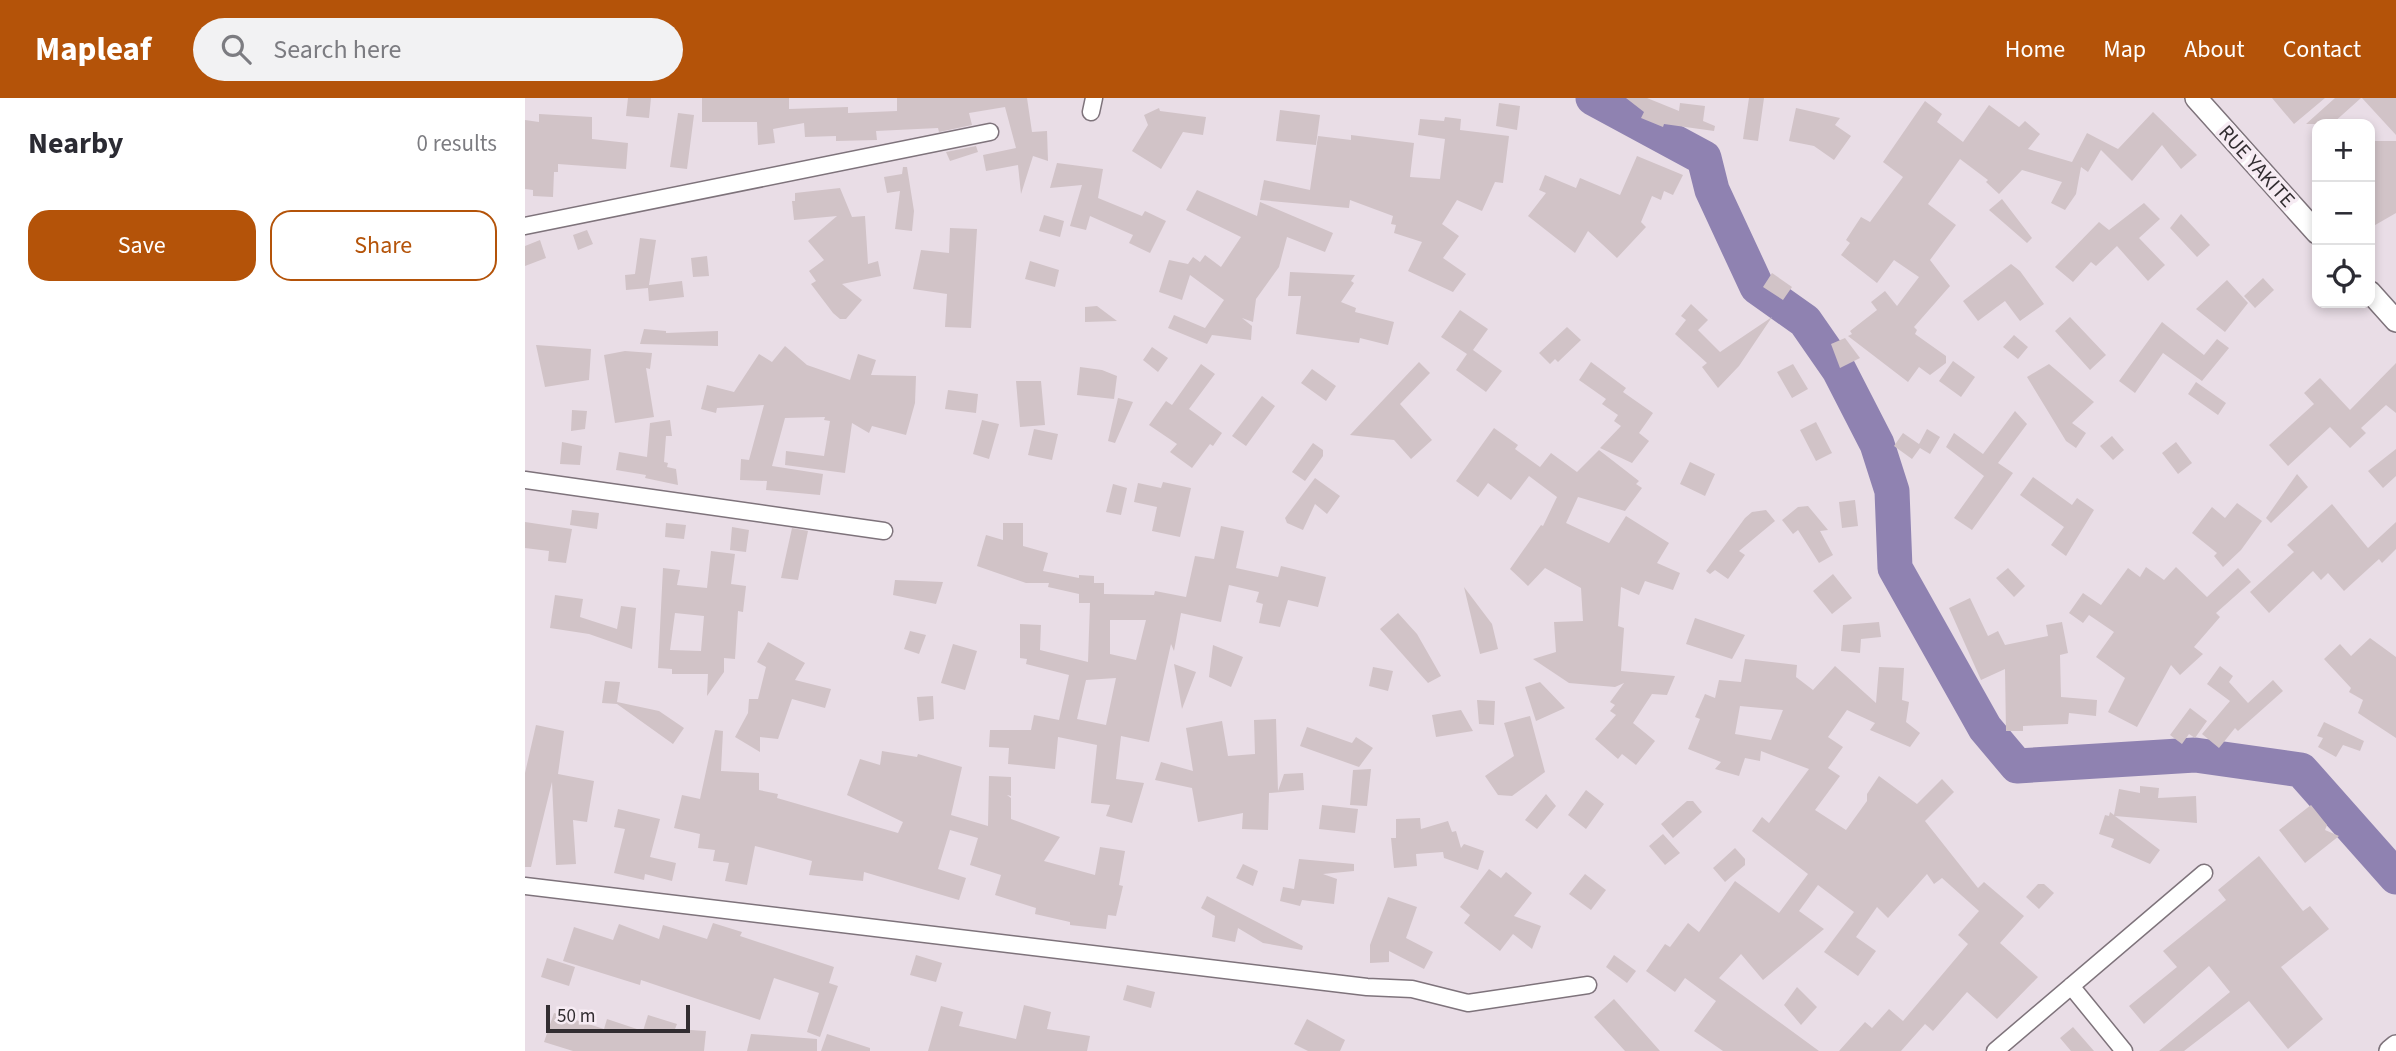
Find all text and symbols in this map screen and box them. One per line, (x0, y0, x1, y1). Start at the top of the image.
search box (193, 18, 683, 81)
text: Mapleaf (35, 26, 151, 73)
icon: search (217, 30, 255, 68)
text: Search here (273, 31, 401, 68)
text: Home (2005, 32, 2065, 67)
text: Map (2103, 32, 2146, 67)
text: About (2184, 32, 2245, 67)
text: Contact (2283, 32, 2361, 67)
street label: RUE YAKITE (2212, 118, 2302, 214)
map controls (2312, 119, 2375, 308)
button: + (2312, 119, 2375, 182)
text: Nearby (28, 122, 123, 165)
text: 0 results (417, 127, 497, 160)
button: − (2312, 182, 2375, 245)
button: Save (28, 210, 256, 281)
button: Share (270, 210, 497, 281)
button: locate (2312, 245, 2375, 308)
scale bar (546, 1002, 689, 1034)
text: 50 m (557, 1003, 595, 1030)

